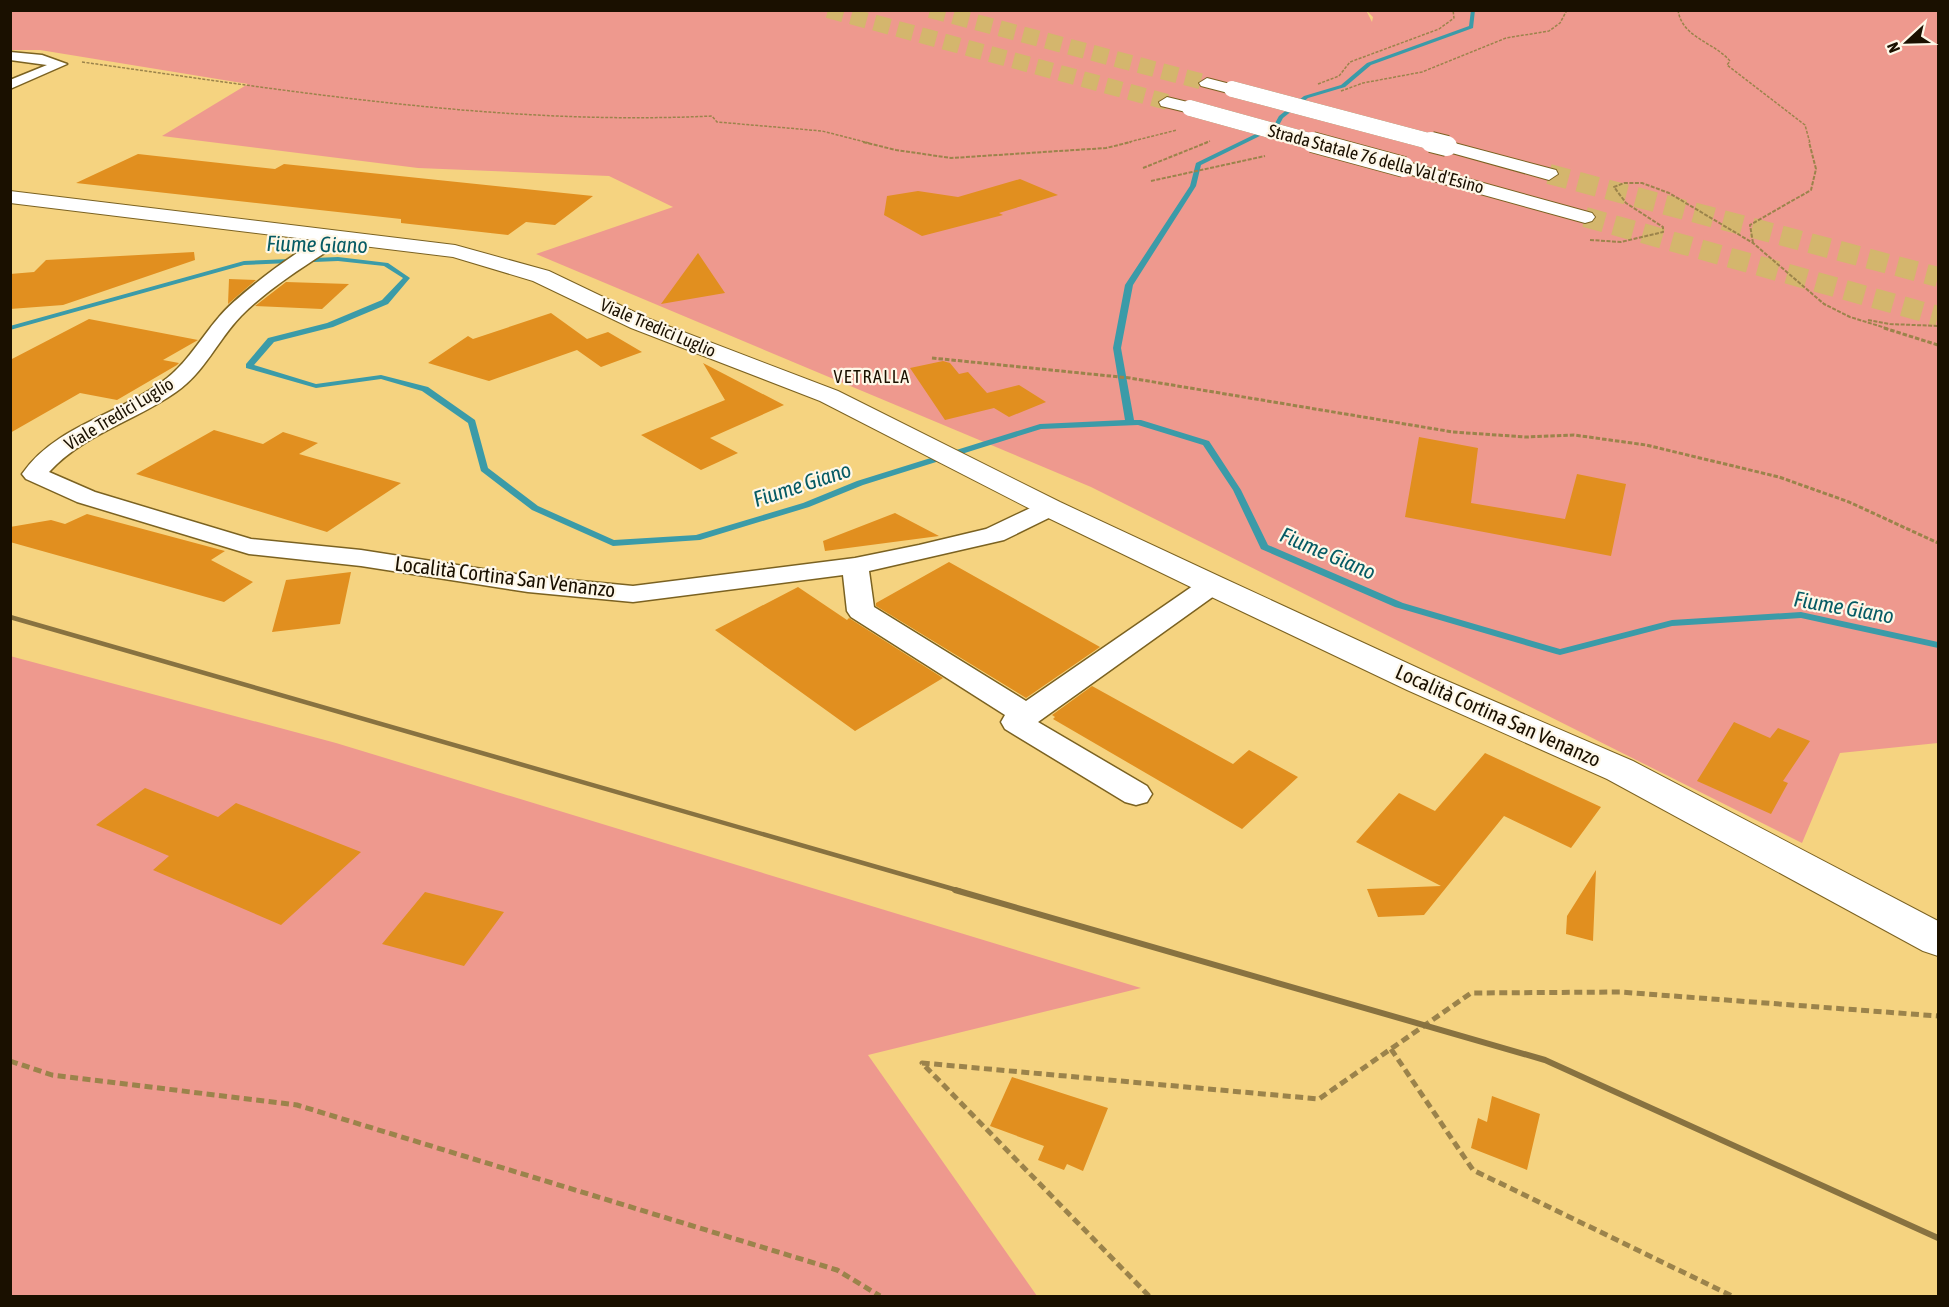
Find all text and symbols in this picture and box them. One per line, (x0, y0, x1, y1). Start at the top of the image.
north arrow (1877, 12, 1937, 72)
text: N (1883, 40, 1903, 55)
street label: Strada Statale 76 della Val d'Esino (1266, 120, 1486, 197)
water label: Fiume Giano (266, 230, 368, 258)
street label: Viale Tredici Luglio (597, 294, 719, 361)
district label: VETRALLA (834, 366, 910, 387)
street label: Viale Tredici Luglio (60, 373, 177, 454)
water label: Fiume Giano (750, 456, 854, 512)
water label: Fiume Giano (1276, 521, 1380, 585)
street label: Località Cortina San Venanzo (394, 551, 617, 601)
water label: Fiume Giano (1792, 585, 1896, 629)
street label: Località Cortina San Venanzo (1392, 659, 1605, 771)

